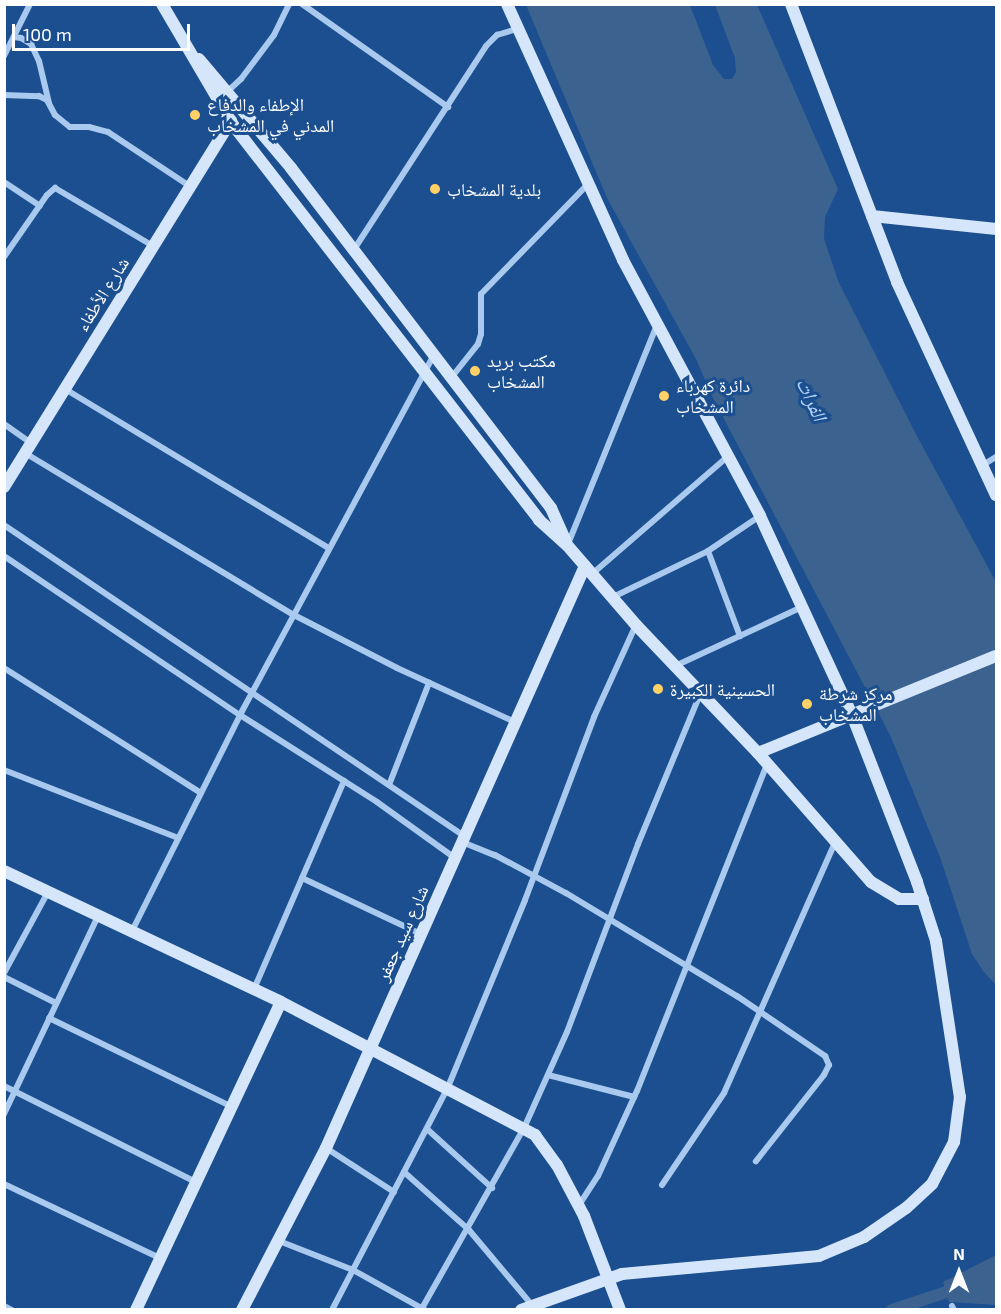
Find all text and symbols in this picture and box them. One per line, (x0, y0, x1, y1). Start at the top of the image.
scale bar (15, 12, 194, 50)
text: 100 m (23, 23, 72, 45)
place label: الإطفاء والدفاع المدني في المشخاب (207, 94, 334, 136)
marker: الإطفاء والدفاع المدني في المشخاب (188, 108, 202, 122)
place label: بلدية المشخاب (447, 178, 541, 200)
marker: بلدية المشخاب (428, 182, 442, 196)
street label: شارع الأطفاء (71, 253, 133, 335)
place label: مكتب بريد المشخاب (487, 350, 556, 392)
marker: مكتب بريد المشخاب (468, 364, 482, 378)
water label: الفرات (792, 374, 832, 424)
place label: دائرة كهرباء المشخاب (676, 375, 750, 418)
marker: دائرة كهرباء المشخاب (657, 389, 671, 403)
place label: الحسينية الكبيرة (670, 678, 775, 700)
marker: الحسينية الكبيرة (651, 682, 665, 696)
place label: مركز شرطة المشخاب (819, 683, 892, 726)
marker: مركز شرطة المشخاب (800, 697, 814, 711)
street label: شارع سيد جعفر (371, 882, 433, 984)
north arrow (929, 1242, 989, 1302)
text: N (953, 1244, 965, 1263)

